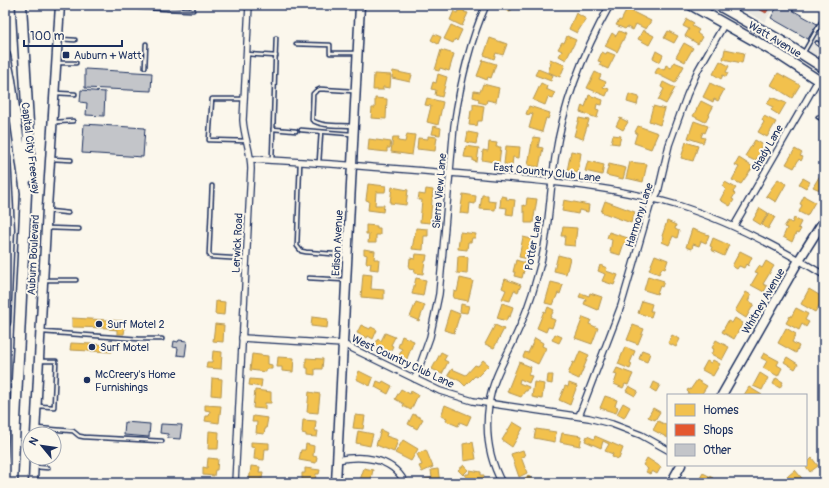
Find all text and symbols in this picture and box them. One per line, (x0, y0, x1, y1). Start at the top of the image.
street label: Watt Avenue (746, 19, 804, 61)
scale bar (24, 22, 122, 48)
text: 100 m (30, 29, 65, 44)
place label: Auburn + Watt (74, 49, 142, 62)
marker: Auburn + Watt (61, 50, 71, 60)
street label: Capital City Freeway (18, 101, 43, 195)
street label: Shady Lane (749, 122, 786, 174)
street label: Sierra View Lane (430, 152, 449, 229)
street label: East Country Club Lane (493, 160, 602, 185)
street label: Harmony Lane (623, 181, 656, 249)
street label: Edison Avenue (329, 209, 346, 276)
street label: Lerwick Road (229, 213, 246, 273)
street label: Auburn Boulevard (25, 214, 42, 296)
street label: Potter Lane (522, 214, 545, 271)
street label: Whitney Avenue (739, 266, 788, 336)
place label: Surf Motel 2 (107, 318, 165, 331)
marker: Surf Motel 2 (94, 319, 104, 329)
street label: West Country Club Lane (349, 332, 457, 391)
place label: Surf Motel (100, 341, 149, 354)
marker: Surf Motel (87, 342, 97, 352)
place label: McCreery's Home Furnishings (95, 368, 176, 394)
marker: McCreery's Home Furnishings (82, 375, 92, 385)
legend (667, 394, 807, 466)
text: Homes (703, 403, 739, 418)
text: Shops (703, 423, 734, 438)
north arrow (22, 426, 62, 466)
text: N (26, 434, 41, 448)
text: Other (703, 443, 732, 458)

